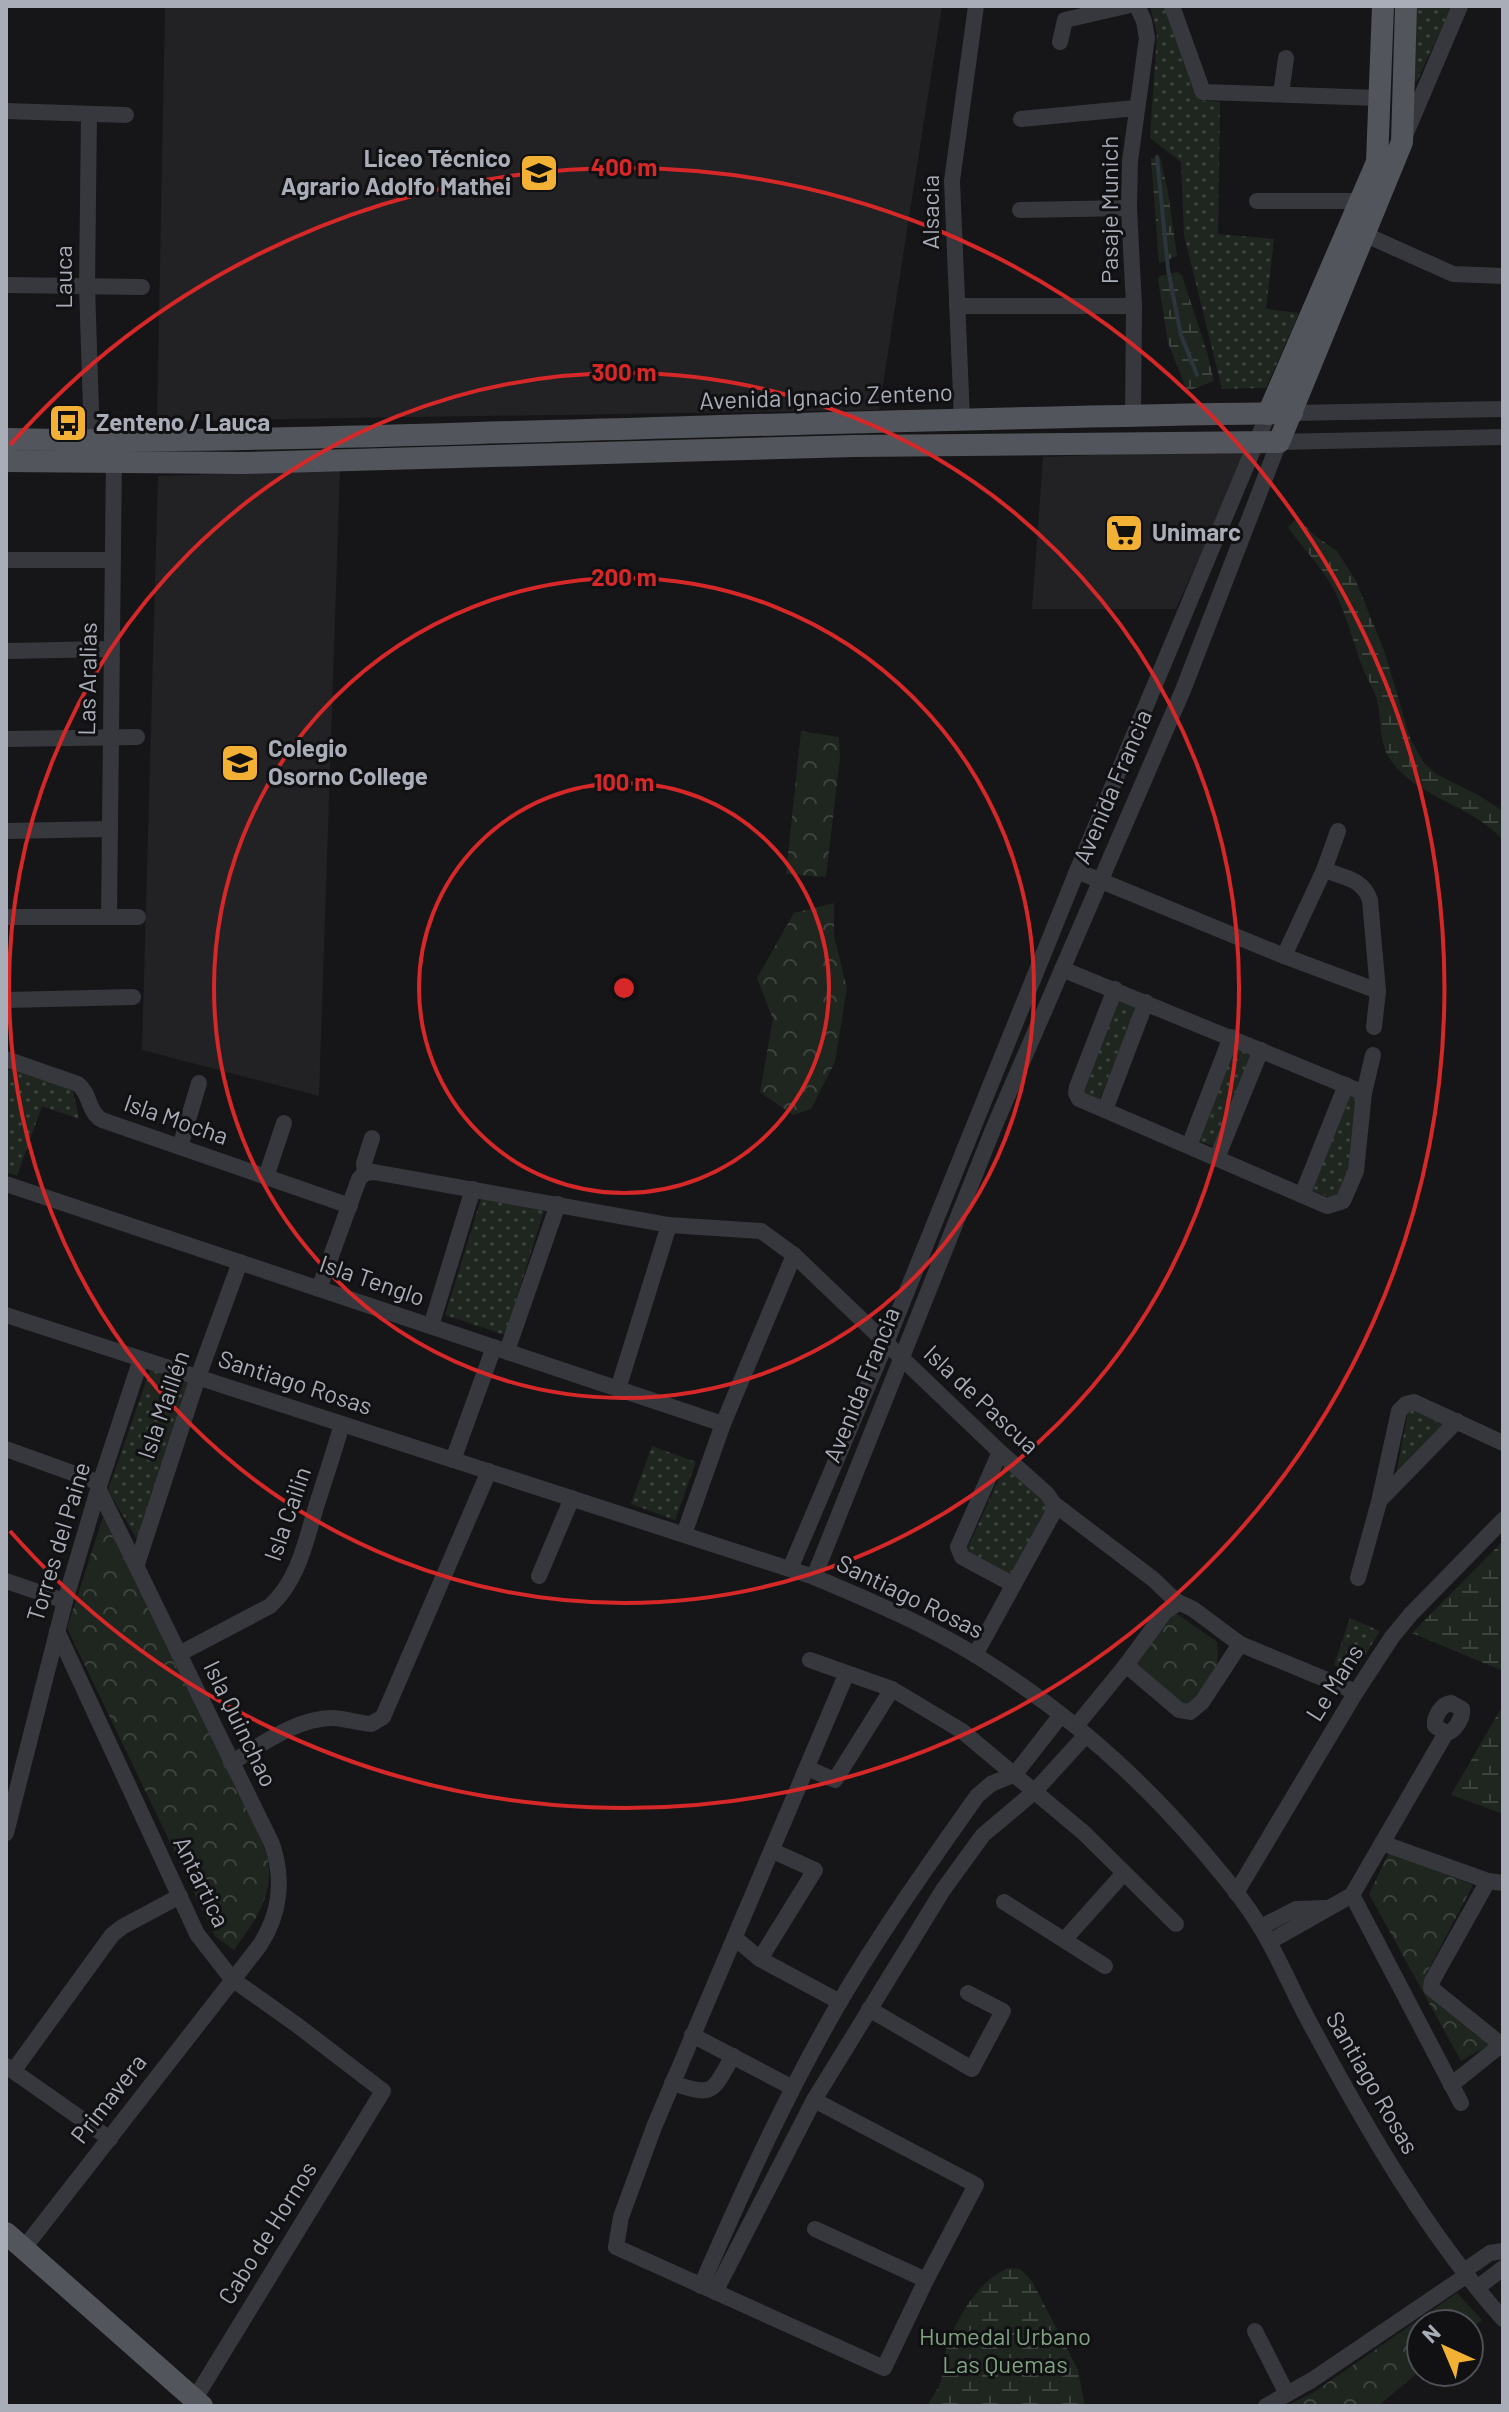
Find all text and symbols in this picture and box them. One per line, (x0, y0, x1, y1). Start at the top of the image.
street label: Pasaje Munich (1094, 136, 1123, 284)
place label: Liceo Técnico Agrario Adolfo Mathei (281, 143, 511, 200)
school or university icon: Liceo Técnico Agrario Adolfo Mathei (518, 152, 560, 194)
text: 400 m (591, 152, 657, 181)
street label: Alsacia (915, 175, 944, 249)
street label: Lauca (48, 245, 77, 309)
text: 300 m (591, 357, 657, 386)
street label: Avenida Ignacio Zenteno (699, 377, 953, 414)
bus stop icon: Zenteno / Lauca (47, 402, 89, 444)
place label: Zenteno / Lauca (96, 407, 270, 436)
supermarket icon: Unimarc (1103, 512, 1145, 554)
place label: Unimarc (1152, 517, 1241, 546)
text: 200 m (591, 562, 657, 591)
street label: Las Aralias (71, 622, 102, 736)
street label: Avenida Francia (1066, 705, 1157, 868)
place label: Colegio Osorno College (268, 733, 428, 790)
school or university icon: Colegio Osorno College (219, 742, 261, 784)
text: 100 m (594, 767, 654, 796)
centre of rings (610, 974, 638, 1002)
street label: Isla Mocha (121, 1087, 232, 1150)
street label: Isla Tenglo (316, 1248, 429, 1311)
street label: Avenida Francia (816, 1303, 905, 1466)
street label: Isla de Pascua (919, 1338, 1046, 1459)
street label: Santiago Rosas (215, 1343, 376, 1420)
street label: Isla Maillén (131, 1347, 195, 1462)
street label: Torres del Paine (19, 1458, 96, 1625)
street label: Isla Cailin (257, 1463, 316, 1564)
street label: Santiago Rosas (832, 1548, 989, 1644)
street label: Le Mans (1299, 1638, 1369, 1726)
street label: Isla Quinchao (198, 1656, 284, 1791)
street label: Antartica (168, 1831, 237, 1931)
street label: Santiago Rosas (1321, 2006, 1426, 2159)
street label: Primavera (64, 2047, 152, 2149)
street label: Cabo de Hornos (211, 2155, 322, 2309)
north arrow (1405, 2308, 1485, 2388)
text: N (1416, 2318, 1445, 2347)
park label: Humedal Urbano Las Quemas (919, 2321, 1091, 2378)

